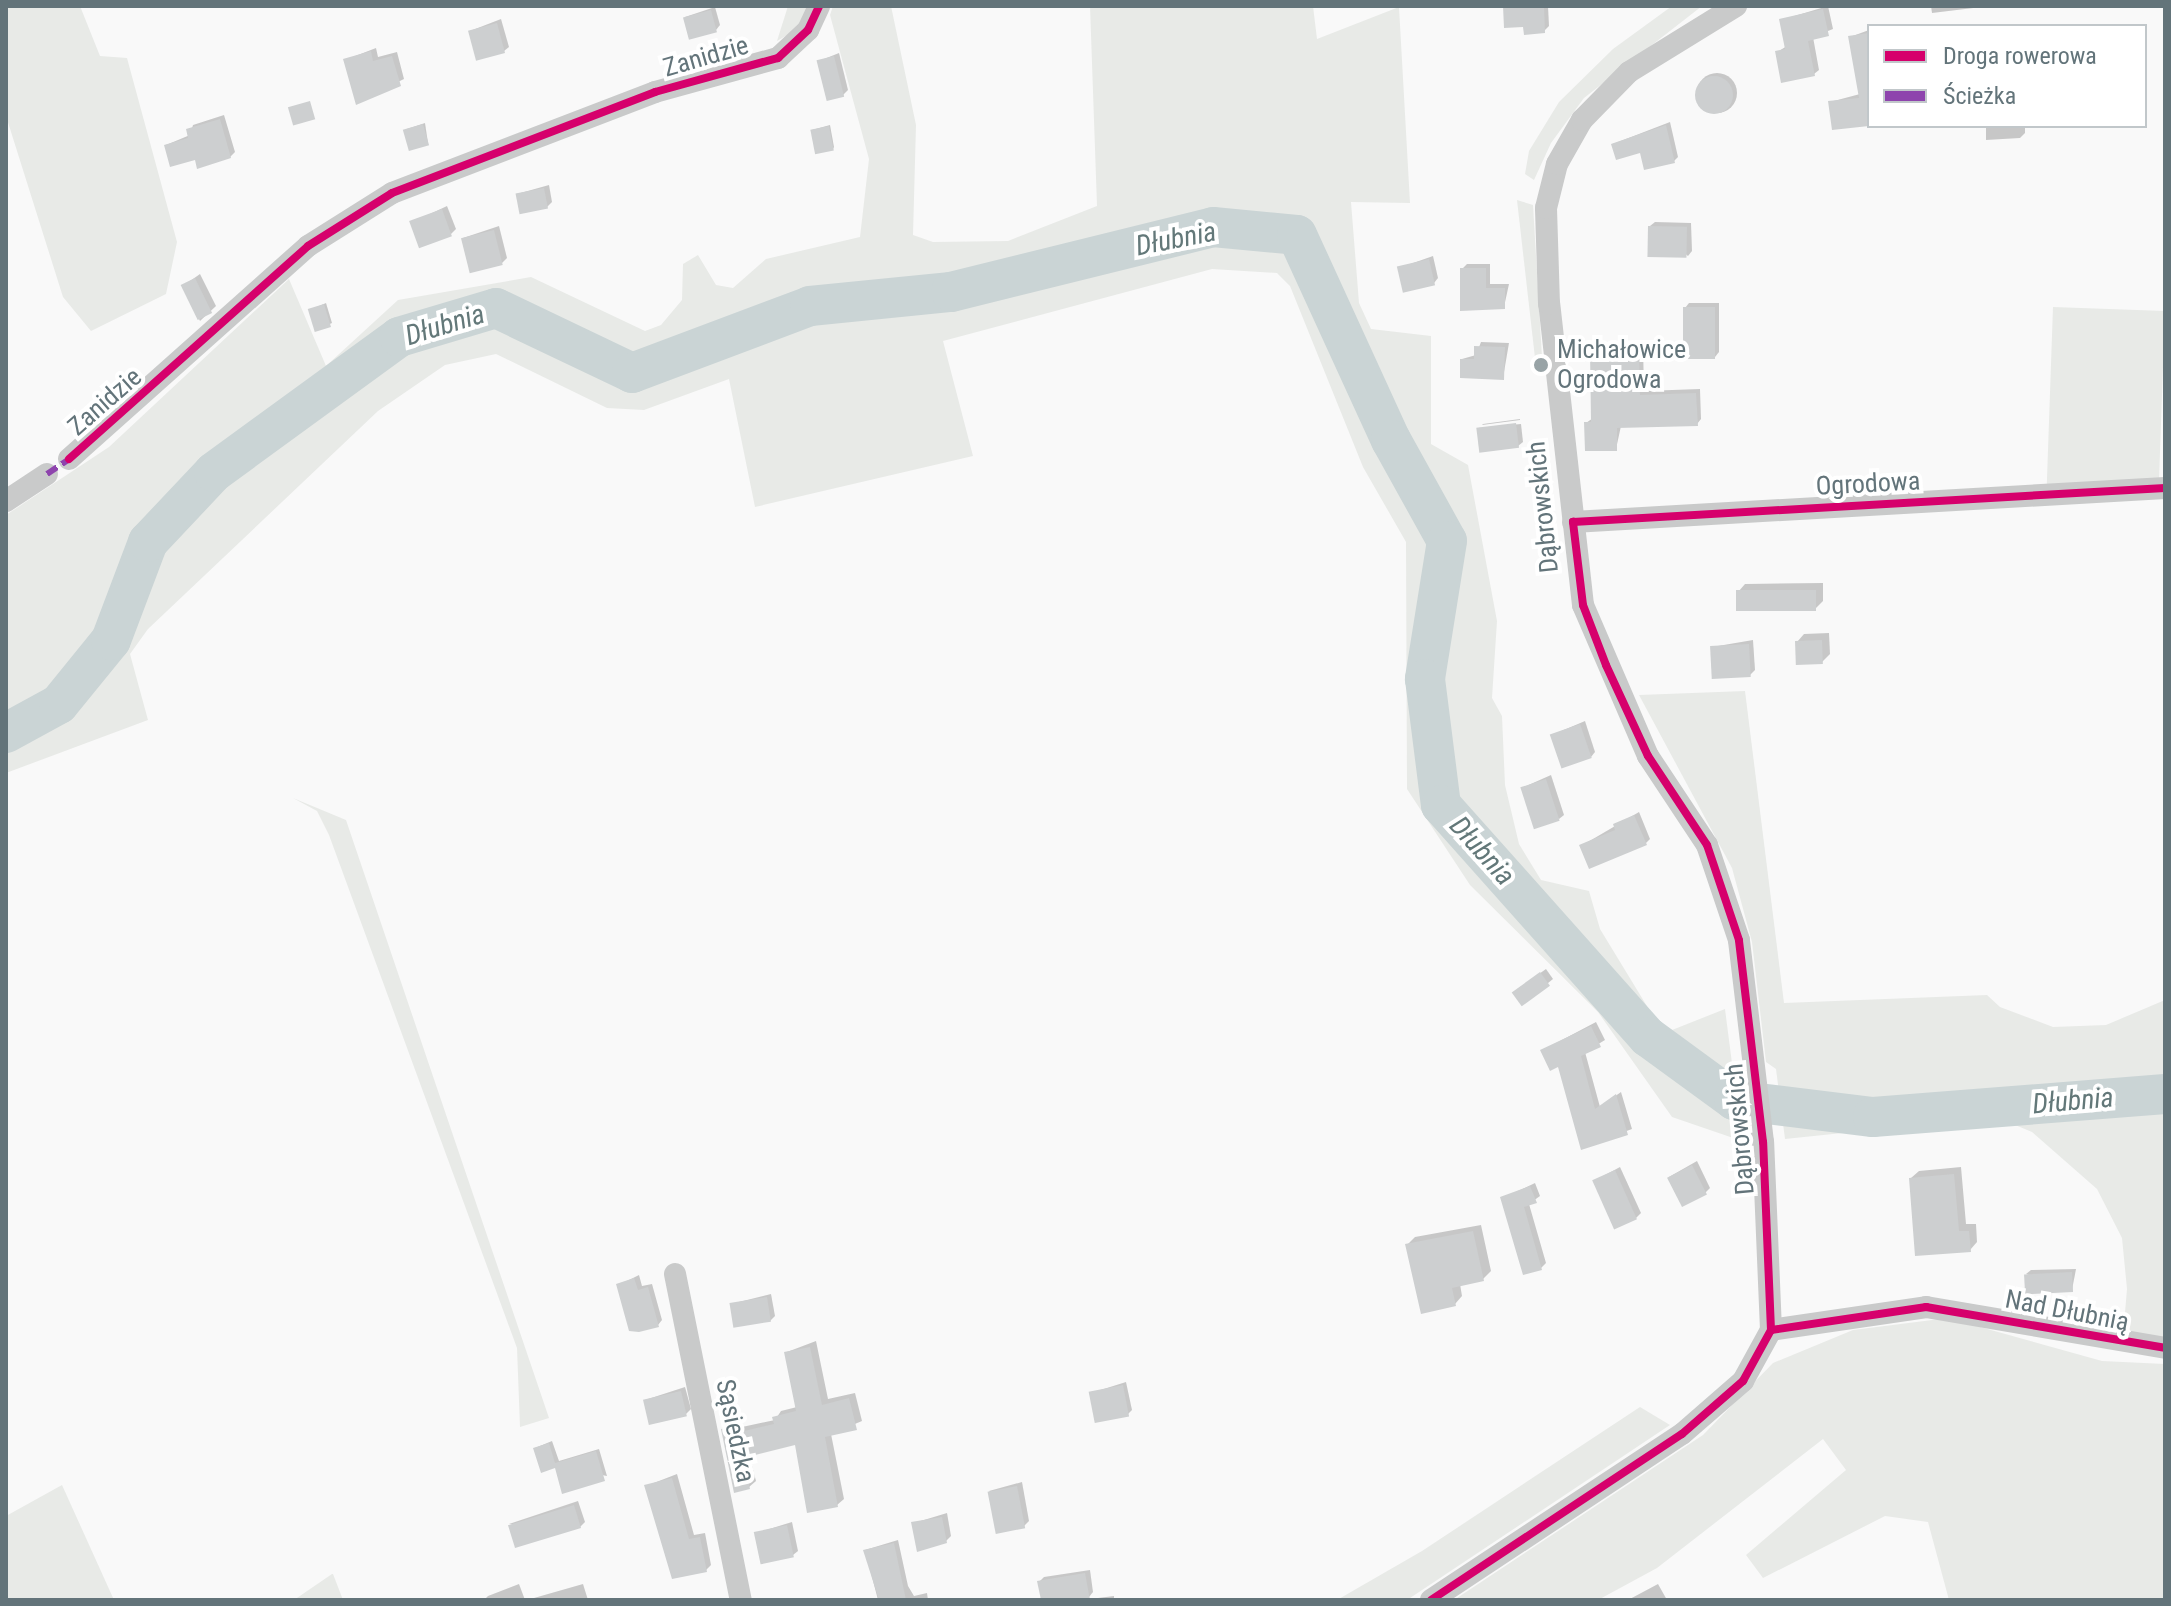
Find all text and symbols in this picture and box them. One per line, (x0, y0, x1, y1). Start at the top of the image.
legend (1867, 24, 2147, 128)
street label: Zanidzie (660, 30, 752, 84)
text: Droga rowerowa (1943, 42, 2097, 70)
text: Ścieżka (1943, 82, 2016, 110)
water label: Dłubnia (1133, 215, 1219, 263)
water label: Dłubnia (401, 297, 489, 353)
place label: Michałowice Ogrodowa (1557, 334, 1686, 396)
marker: Michałowice Ogrodowa (1532, 356, 1550, 374)
street label: Zanidzie (62, 362, 148, 442)
street label: Dąbrowskich (1521, 440, 1565, 574)
street label: Ogrodowa (1815, 466, 1921, 502)
water label: Dłubnia (1442, 810, 1522, 892)
street label: Dąbrowskich (1719, 1062, 1761, 1196)
water label: Dłubnia (2031, 1081, 2115, 1121)
street label: Nad Dłubnią (2003, 1284, 2131, 1338)
street label: Sąsiedzka (709, 1377, 761, 1485)

